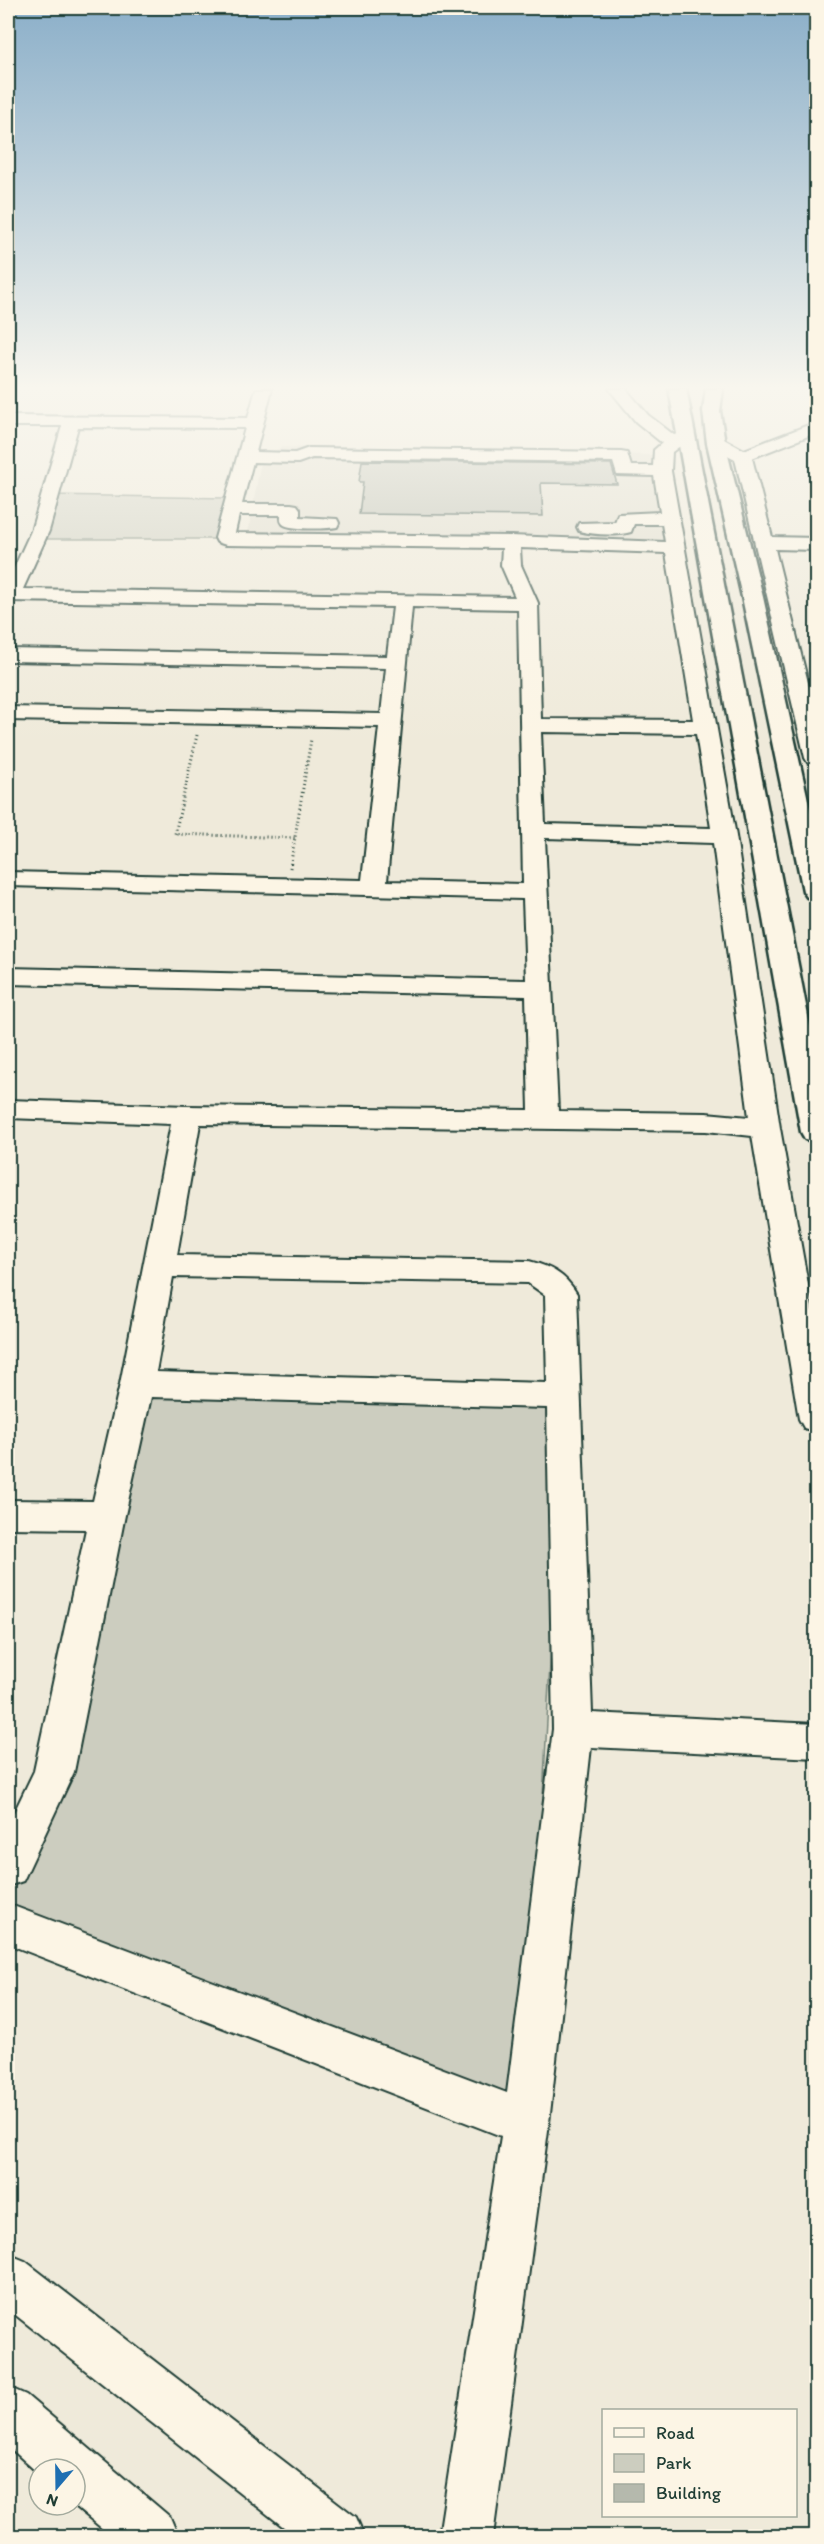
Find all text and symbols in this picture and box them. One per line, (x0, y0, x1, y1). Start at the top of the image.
legend (602, 2409, 797, 2517)
text: Road (656, 2422, 695, 2444)
text: Park (656, 2452, 691, 2474)
north arrow (27, 2457, 87, 2517)
text: Building (656, 2482, 722, 2504)
text: N (44, 2490, 60, 2511)

